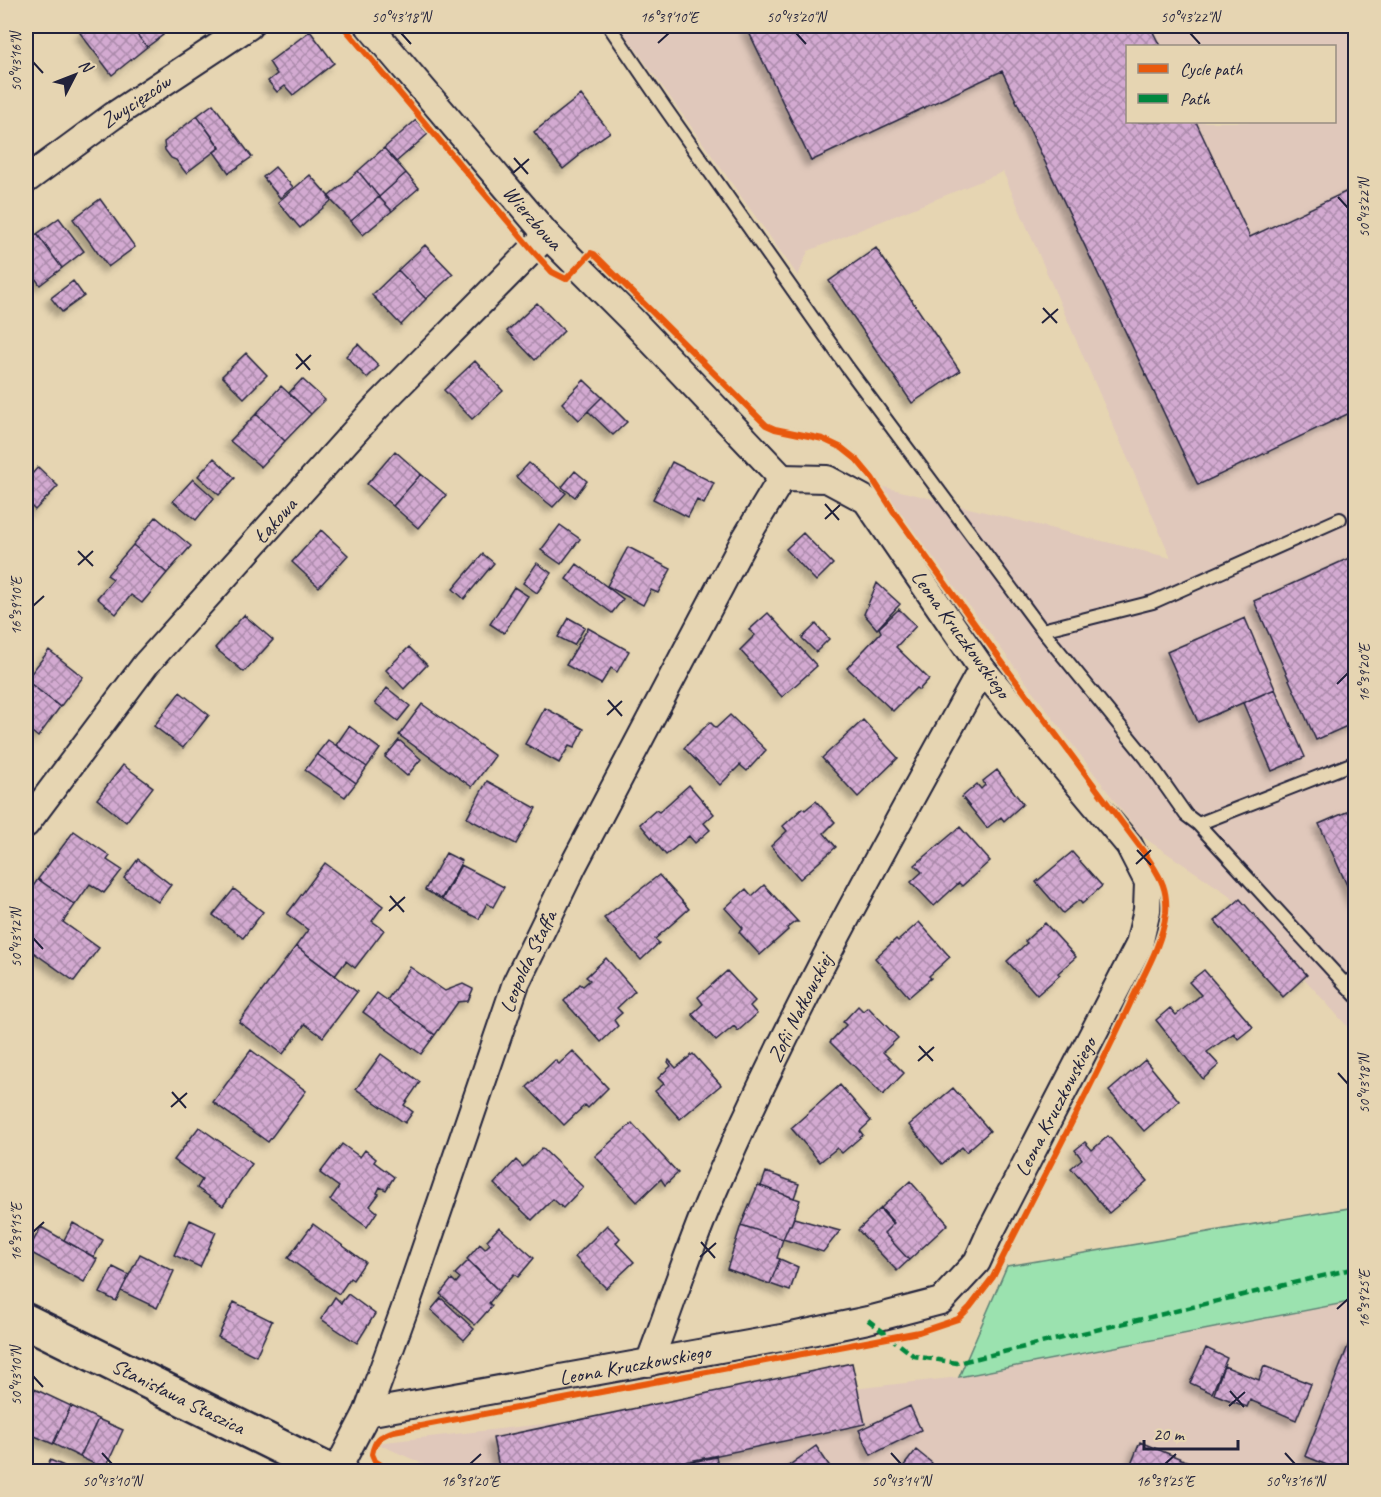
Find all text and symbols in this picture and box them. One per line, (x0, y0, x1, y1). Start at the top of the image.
text: 50°43'18"N (371, 8, 434, 27)
text: 16°39'10"E (640, 8, 700, 27)
text: 50°43'20"N (766, 8, 829, 27)
text: 50°43'22"N (1160, 8, 1223, 27)
text: 50°43'16"N (7, 29, 26, 92)
north arrow (45, 45, 105, 105)
legend (1126, 45, 1336, 123)
text: N (75, 55, 98, 78)
text: Cycle path (1180, 58, 1243, 80)
street label: Zwycięzców (95, 67, 177, 134)
text: Path (1180, 88, 1210, 110)
text: 50°43'22"N (1355, 175, 1374, 238)
street label: Wierzbowa (497, 180, 569, 257)
street label: Łąkowa (248, 491, 303, 549)
street label: Leona Kruczkowskiego (906, 565, 1018, 705)
text: 16°39'10"E (7, 575, 26, 635)
text: 16°39'20"E (1355, 642, 1374, 702)
street label: Leopolda Staffa (494, 904, 563, 1016)
text: 50°43'12"N (7, 905, 26, 968)
street label: Zofii Nałkowskiej (762, 947, 839, 1066)
street label: Leona Kruczkowskiego (1009, 1031, 1103, 1181)
text: 50°43'18"N (1355, 1051, 1374, 1114)
text: 16°39'15"E (7, 1201, 26, 1261)
text: 16°39'25"E (1355, 1268, 1374, 1328)
street label: Leona Kruczkowskiego (557, 1338, 715, 1391)
text: 50°43'10"N (7, 1343, 26, 1406)
street label: Stanisława Staszica (108, 1353, 250, 1441)
scale bar (1144, 1413, 1238, 1451)
text: 20 m (1153, 1423, 1186, 1445)
text: 50°43'10"N (82, 1472, 145, 1491)
text: 16°39'20"E (441, 1472, 501, 1491)
text: 50°43'14"N (871, 1472, 934, 1491)
text: 16°39'25"E (1136, 1472, 1196, 1491)
text: 50°43'16"N (1265, 1472, 1328, 1491)

